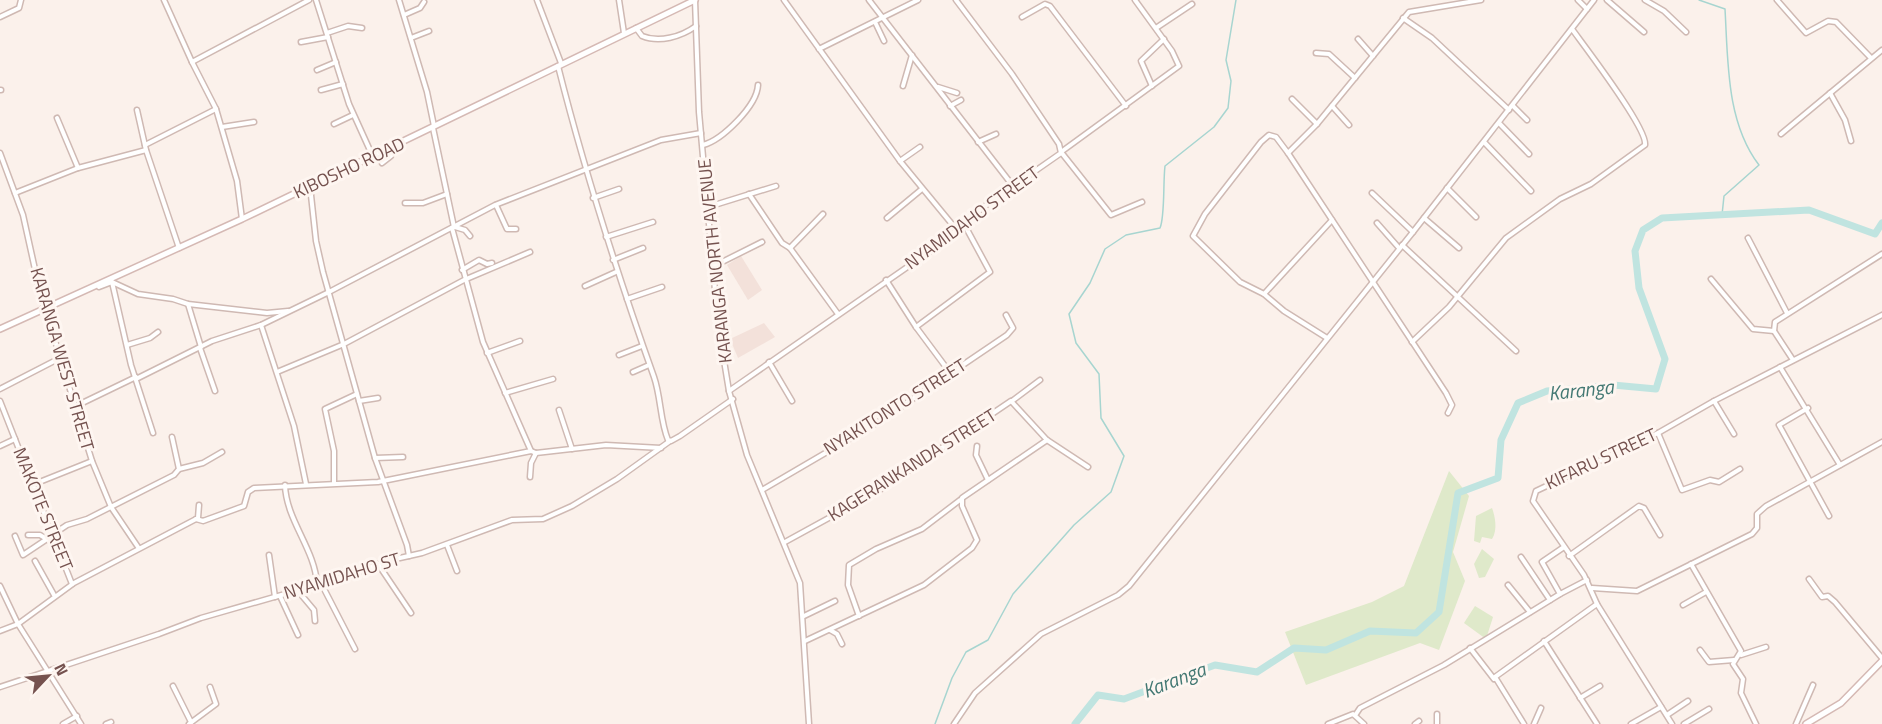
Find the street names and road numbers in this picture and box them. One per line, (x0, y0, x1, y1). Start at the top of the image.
street label: KIBOSHO ROAD (288, 130, 409, 205)
street label: KARANGA NORTH AVENUE (690, 157, 739, 365)
street label: NYAMIDAHO STREET (899, 159, 1045, 276)
street label: KARANGA WEST STREET (23, 264, 102, 454)
street label: NYAKITONTO STREET (818, 351, 972, 462)
street label: KAGERANKANDA STREET (822, 401, 1002, 528)
street label: KIFARU STREET (1540, 421, 1662, 496)
street label: MAKOTE STREET (7, 443, 81, 575)
street label: NYAMIDAHO ST (280, 545, 404, 606)

